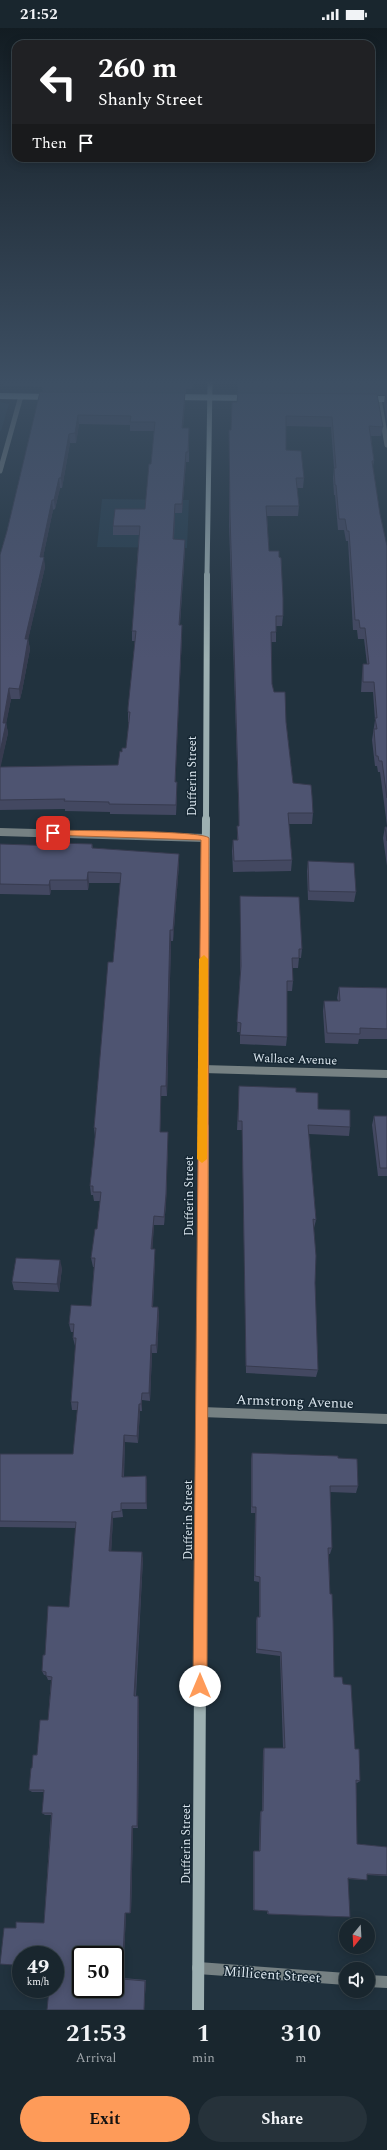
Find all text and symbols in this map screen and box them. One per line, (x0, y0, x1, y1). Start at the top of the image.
text: 21:52 (20, 3, 58, 26)
text: 260 m (98, 47, 177, 90)
icon: left (32, 56, 84, 108)
text: Shanly Street (98, 86, 203, 113)
text: Then (32, 132, 67, 155)
icon: arrive (75, 132, 97, 154)
street label: Dufferin Street (183, 736, 202, 816)
pin (36, 816, 70, 850)
icon: arrive (42, 822, 64, 844)
street label: Wallace Avenue (252, 1049, 338, 1070)
street label: Dufferin Street (180, 1156, 199, 1236)
street label: Armstrong Avenue (236, 1389, 354, 1414)
street label: Dufferin Street (179, 1480, 198, 1560)
position arrow (179, 1665, 221, 1707)
street label: Dufferin Street (177, 1804, 196, 1884)
north arrow (339, 1918, 375, 1954)
map controls (339, 1918, 375, 1998)
speed limit sign: 50 (72, 1946, 124, 1998)
text: 49 (27, 1952, 49, 1982)
street label: Millicent Street (223, 1961, 321, 1988)
button: sound (339, 1962, 375, 1998)
text: km/h (27, 1974, 49, 1990)
text: 21:53 (66, 2016, 126, 2052)
text: 1 (197, 2016, 210, 2052)
text: 310 (281, 2016, 321, 2052)
text: Arrival (76, 2048, 116, 2068)
text: min (192, 2048, 215, 2068)
text: m (295, 2048, 306, 2068)
button: Exit (20, 2096, 190, 2142)
button: Share (198, 2096, 367, 2142)

